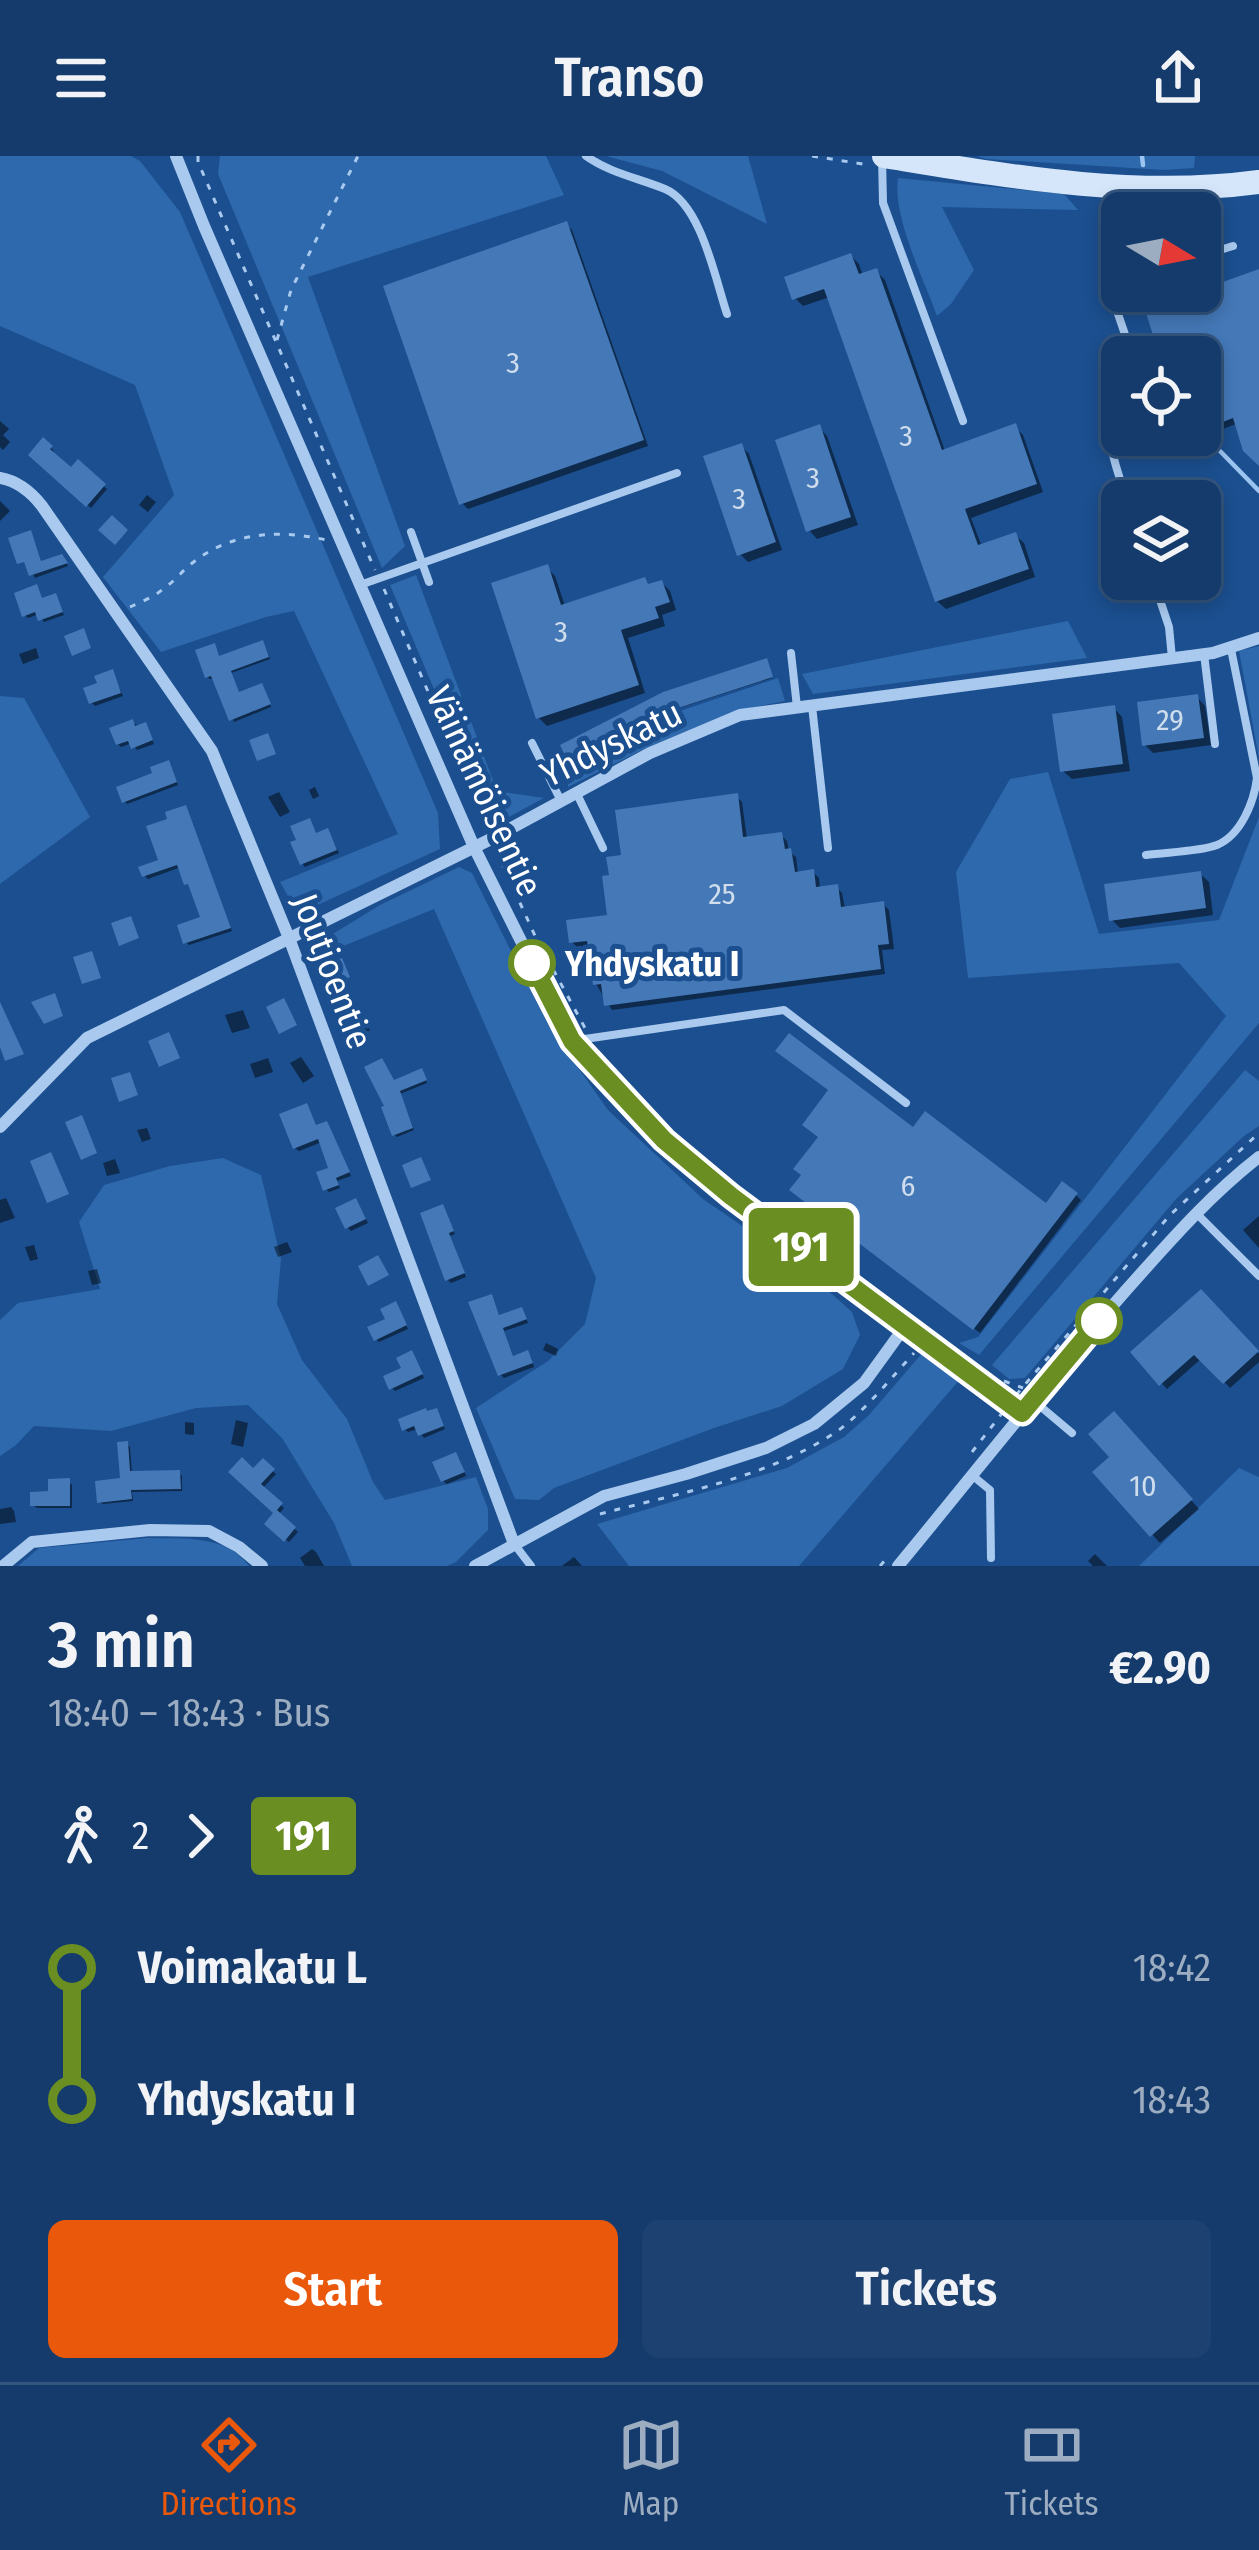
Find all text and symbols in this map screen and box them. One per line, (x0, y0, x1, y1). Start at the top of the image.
icon: menu (48, 45, 114, 111)
icon: share (1145, 45, 1211, 111)
text: Transo (555, 46, 704, 110)
north arrow (1101, 192, 1221, 312)
map controls (1101, 192, 1221, 600)
button: locate (1101, 336, 1221, 456)
house number: 3 (506, 345, 520, 381)
house number: 3 (899, 418, 913, 454)
house number: 3 (806, 460, 820, 496)
button: layers (1101, 480, 1221, 600)
house number: 3 (732, 481, 746, 517)
house number: 3 (554, 614, 568, 650)
street label: Väinämöisentie (416, 679, 552, 903)
street label: Yhdyskatu (534, 691, 689, 797)
house number: 29 (1156, 702, 1184, 738)
house number: 25 (709, 876, 736, 912)
street label: Joutjoentie (282, 887, 382, 1055)
marker: Yhdyskatu I (510, 941, 554, 985)
place label: Yhdyskatu I (564, 942, 739, 986)
house number: 6 (901, 1168, 915, 1204)
line badge: 191 (732, 1208, 870, 1286)
text: 191 (773, 1222, 829, 1272)
unlabelled marker (1077, 1299, 1121, 1343)
house number: 10 (1129, 1468, 1157, 1504)
text: 3 min (48, 1605, 195, 1684)
text: €2.90 (1109, 1641, 1211, 1695)
text: 18:40 – 18:43 · Bus (48, 1690, 330, 1736)
icon: walk (48, 1803, 114, 1869)
icon: forward (167, 1803, 233, 1869)
text: 191 (275, 1811, 332, 1861)
text: 2 (132, 1813, 149, 1859)
text: Voimakatu L (138, 1941, 367, 1995)
text: 18:42 (1133, 1945, 1211, 1991)
text: Yhdyskatu I (138, 2073, 356, 2127)
text: 18:43 (1132, 2077, 1211, 2123)
button: Start (48, 2220, 618, 2358)
button: Tickets (642, 2220, 1211, 2358)
tab: Directions (160, 2412, 297, 2524)
tab: Map (618, 2412, 684, 2524)
tab: Tickets (1005, 2412, 1099, 2524)

